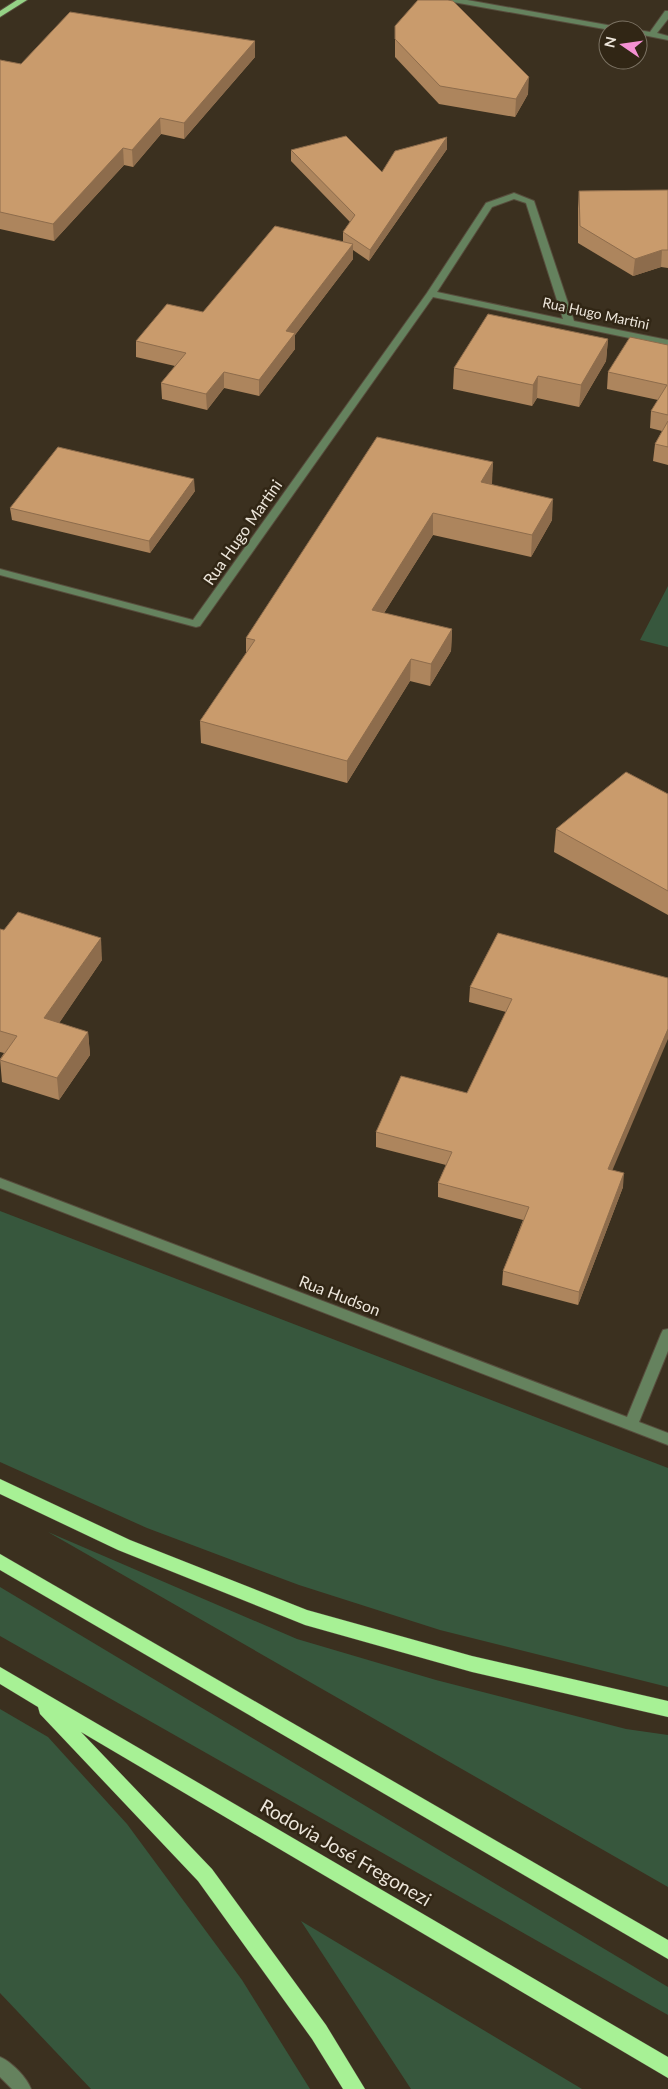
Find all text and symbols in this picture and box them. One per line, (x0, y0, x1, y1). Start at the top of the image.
north arrow (598, 20, 648, 70)
text: N (600, 35, 619, 49)
street label: Rua Hugo Martini (541, 293, 651, 333)
street label: Rua Hugo Martini (199, 476, 285, 588)
street label: Rua Hudson (297, 1271, 383, 1319)
street label: Rodovia José Fregonezi (256, 1794, 436, 1910)

